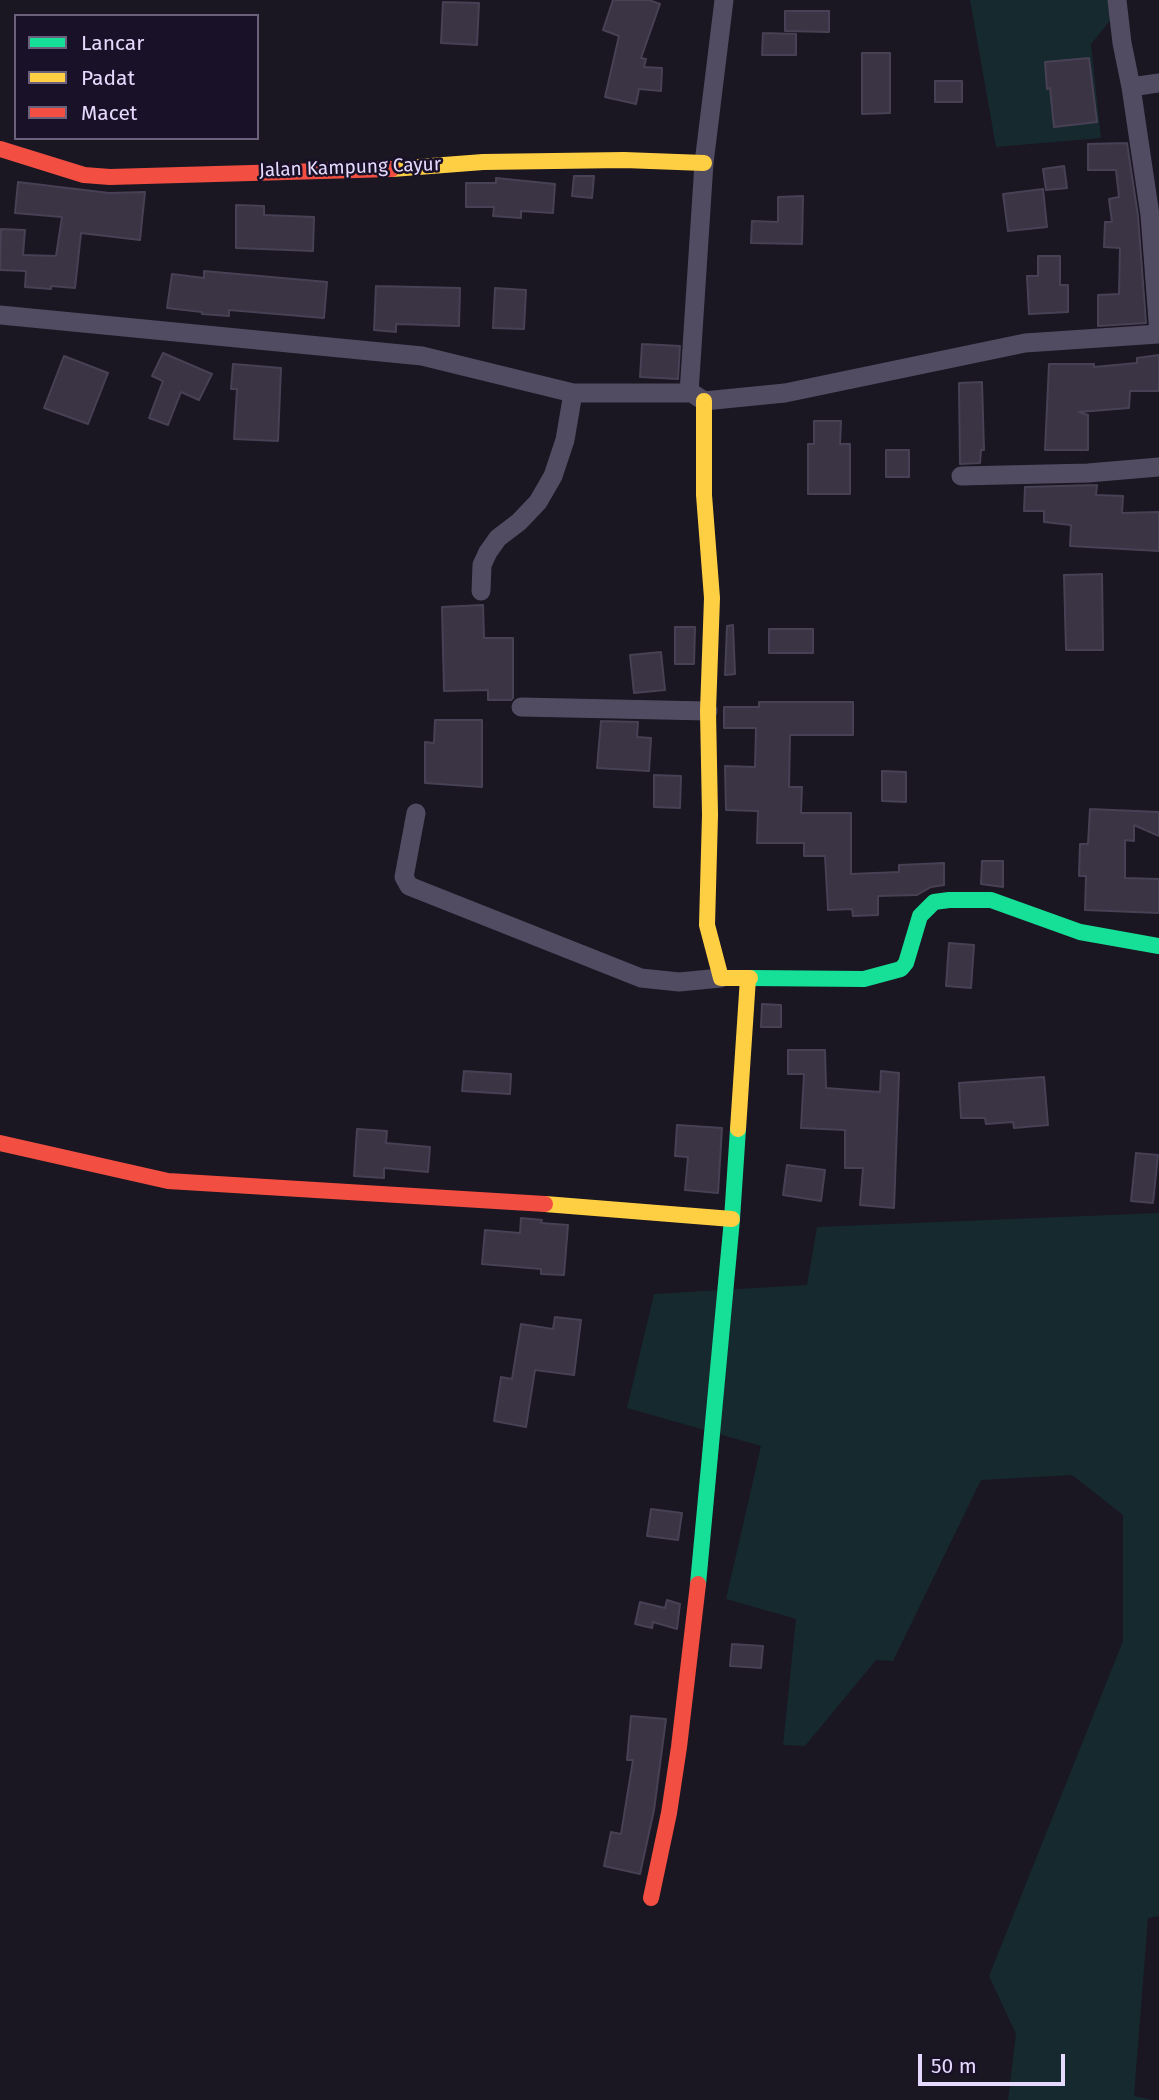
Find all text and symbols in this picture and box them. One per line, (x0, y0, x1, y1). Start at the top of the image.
legend (14, 14, 259, 140)
text: Lancar (81, 30, 144, 56)
text: Padat (81, 65, 135, 91)
text: Macet (81, 100, 137, 126)
street label: Jalan Kampung Cayur (259, 153, 441, 183)
scale bar (921, 2040, 1068, 2084)
text: 50 m (931, 2053, 977, 2079)

